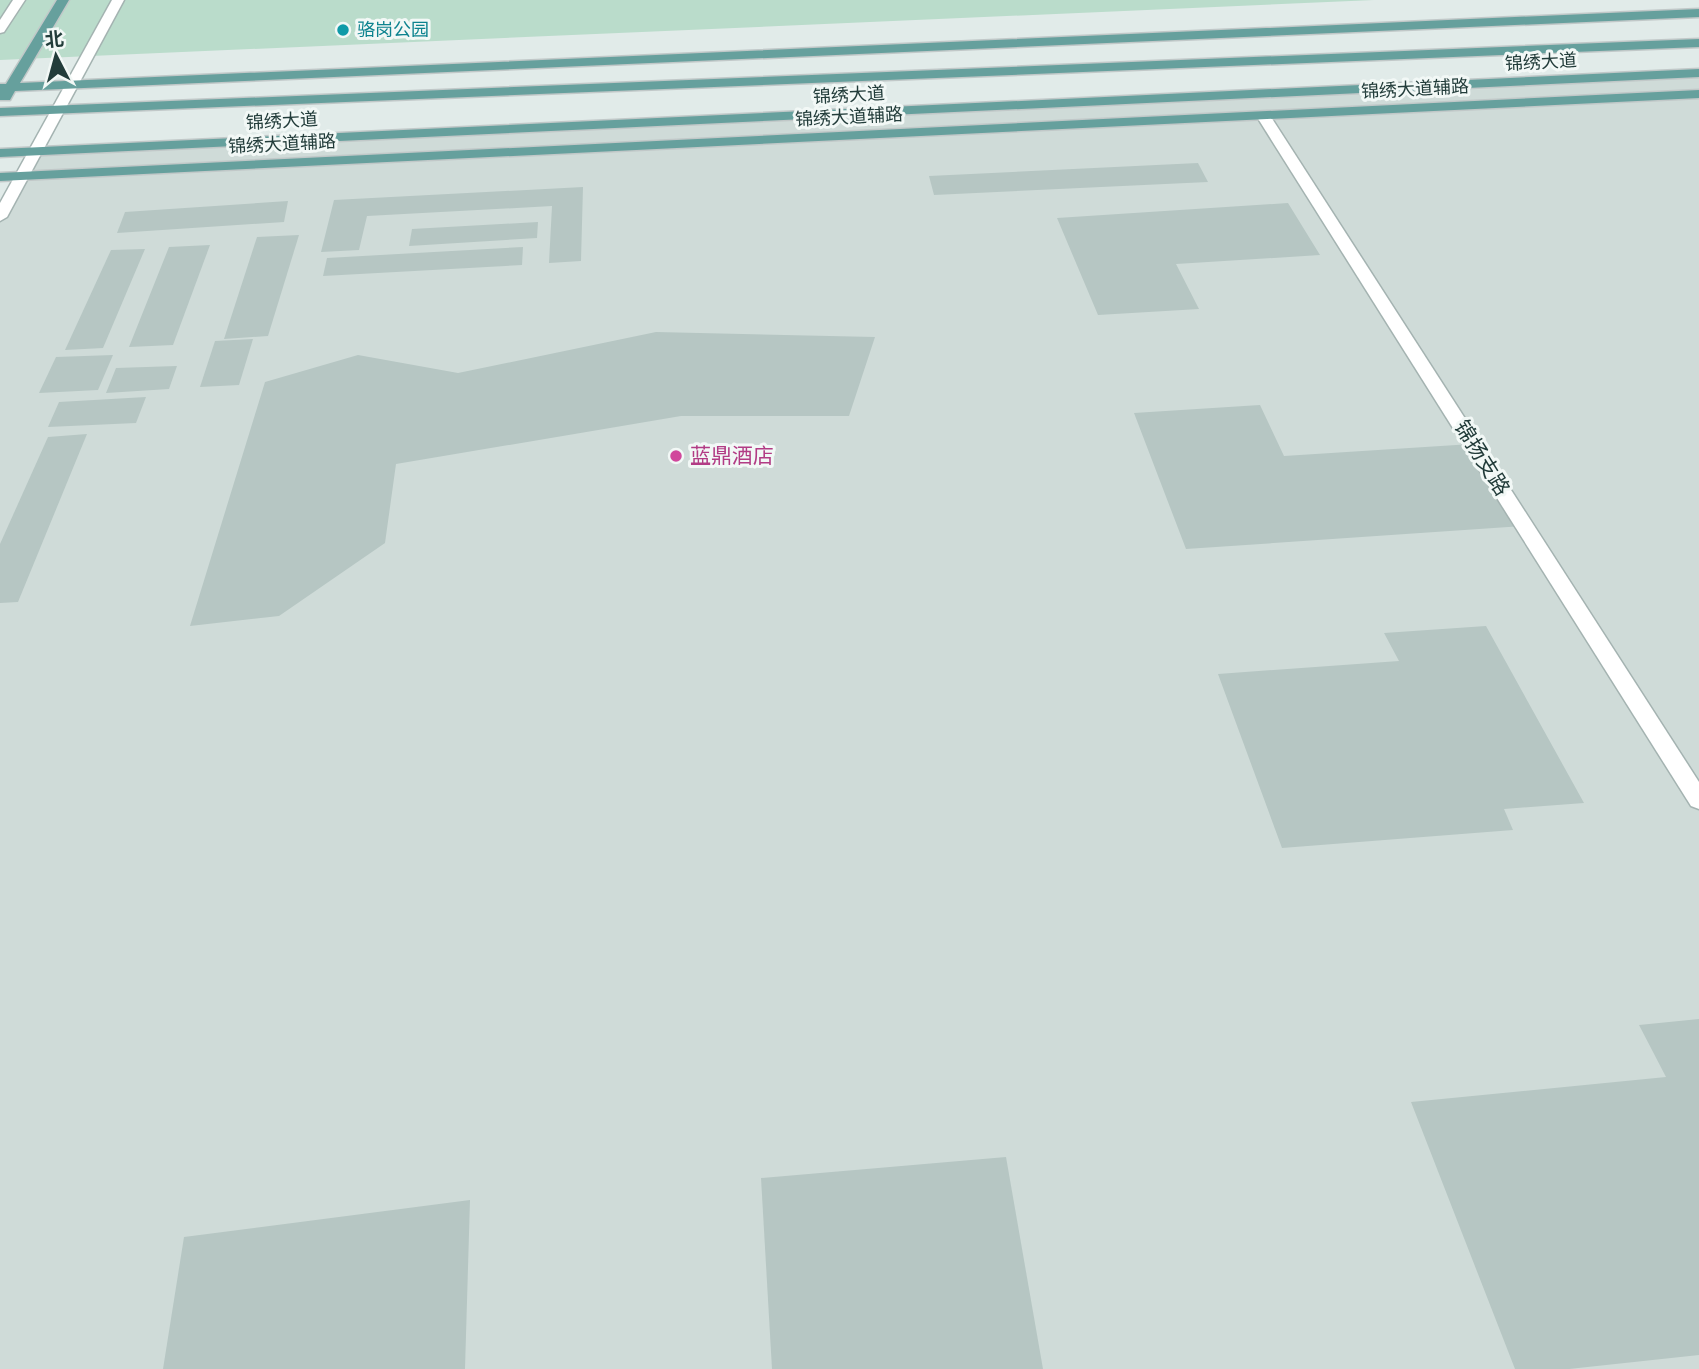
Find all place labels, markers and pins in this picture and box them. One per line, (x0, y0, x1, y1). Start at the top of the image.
place label: 骆岗公园 (357, 17, 429, 41)
marker: 骆岗公园 (335, 22, 351, 38)
place label: 蓝鼎酒店 (690, 441, 774, 469)
marker: 蓝鼎酒店 (668, 448, 684, 464)

